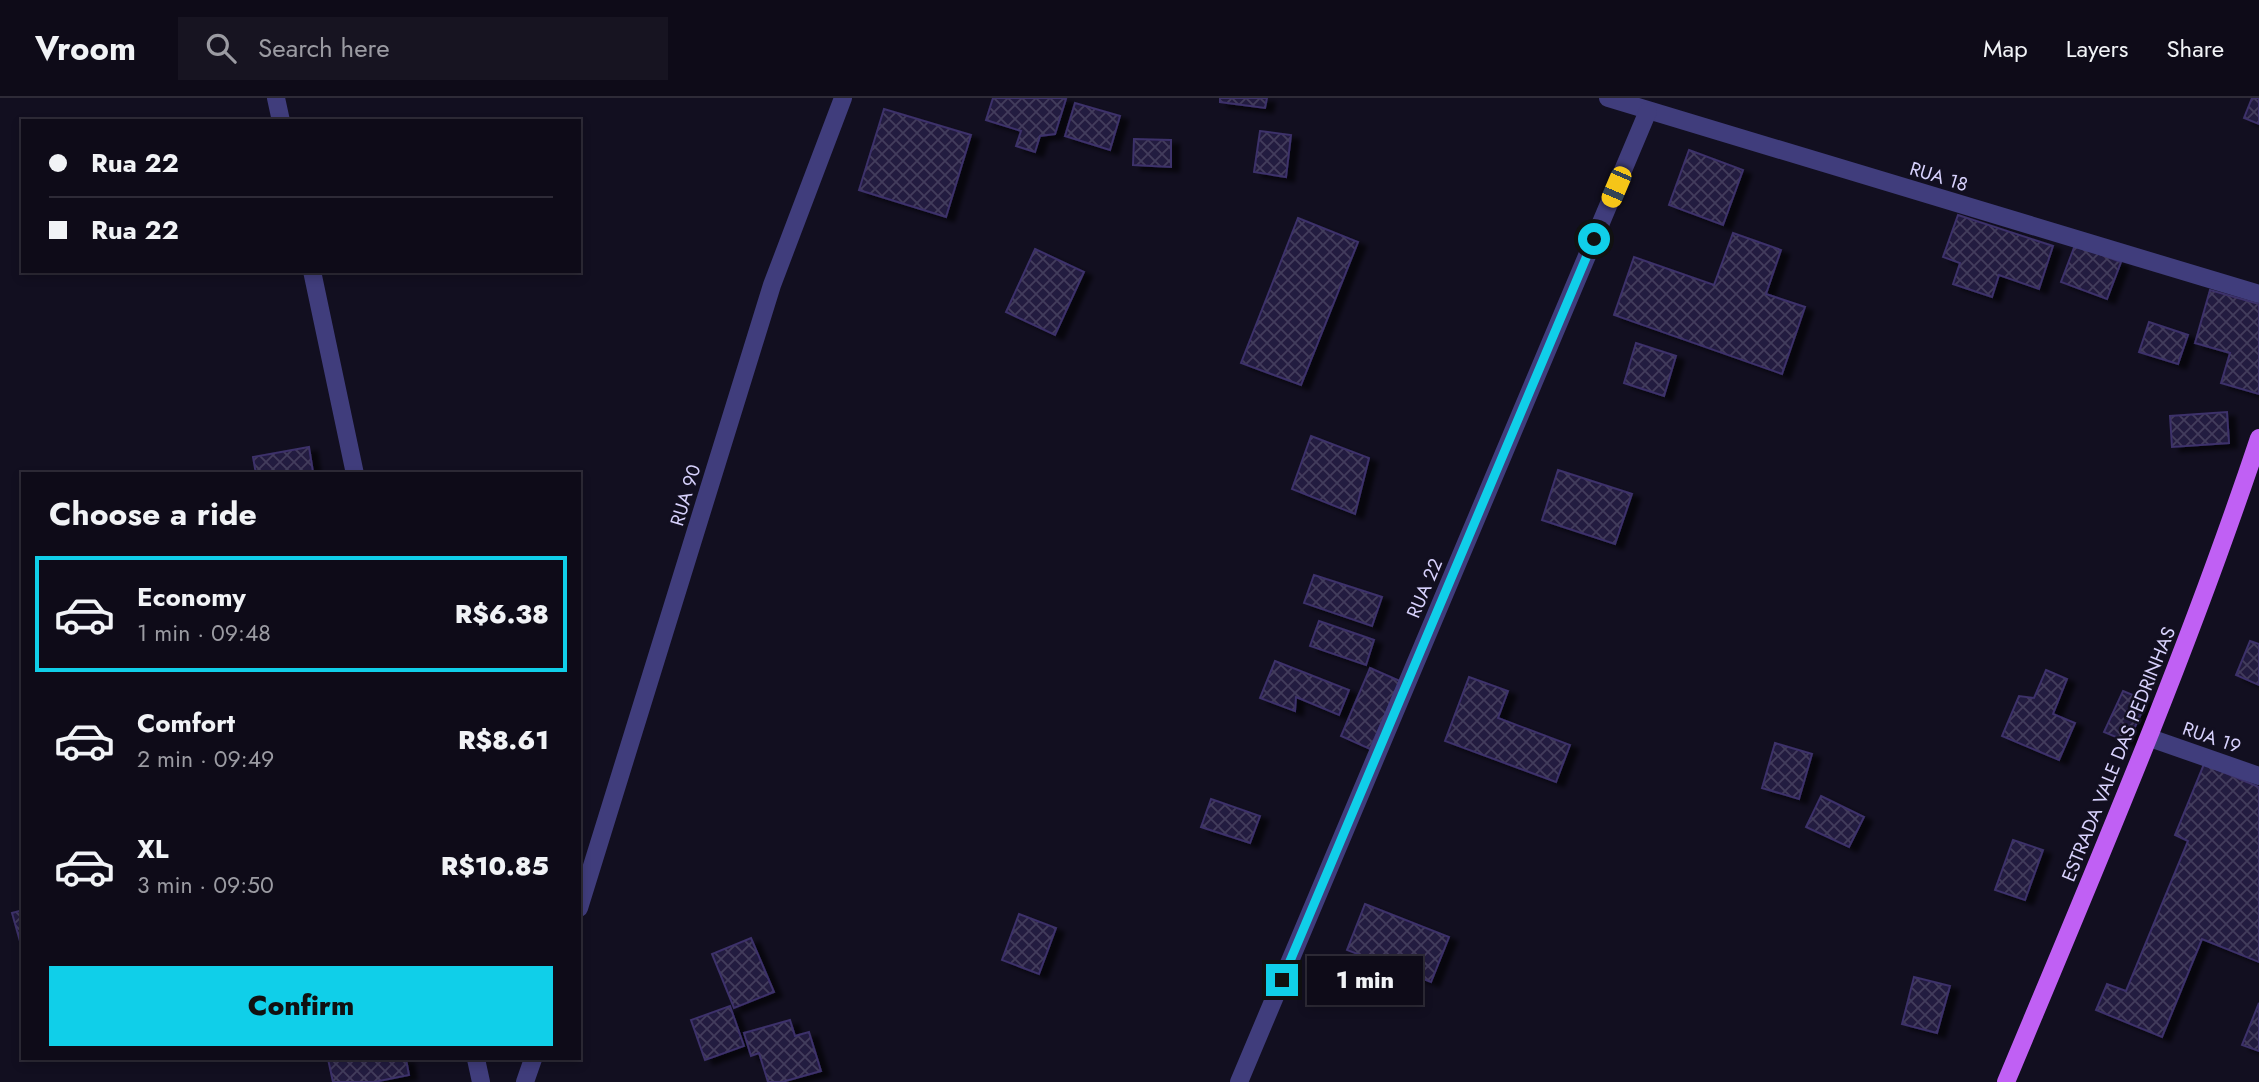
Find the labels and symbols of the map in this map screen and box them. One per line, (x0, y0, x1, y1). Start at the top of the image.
street label: RUA 18 (1906, 155, 1971, 198)
car (1599, 164, 1634, 210)
route start (1578, 223, 1610, 255)
street label: RUA 90 (663, 461, 708, 529)
street label: RUA 22 (1400, 554, 1449, 622)
street label: ESTRADA VALE DAS PEDRINHAS (2055, 623, 2182, 886)
street label: RUA 19 (2179, 715, 2245, 760)
callout: 1 min (1306, 956, 1422, 1004)
route end (1266, 964, 1298, 996)

